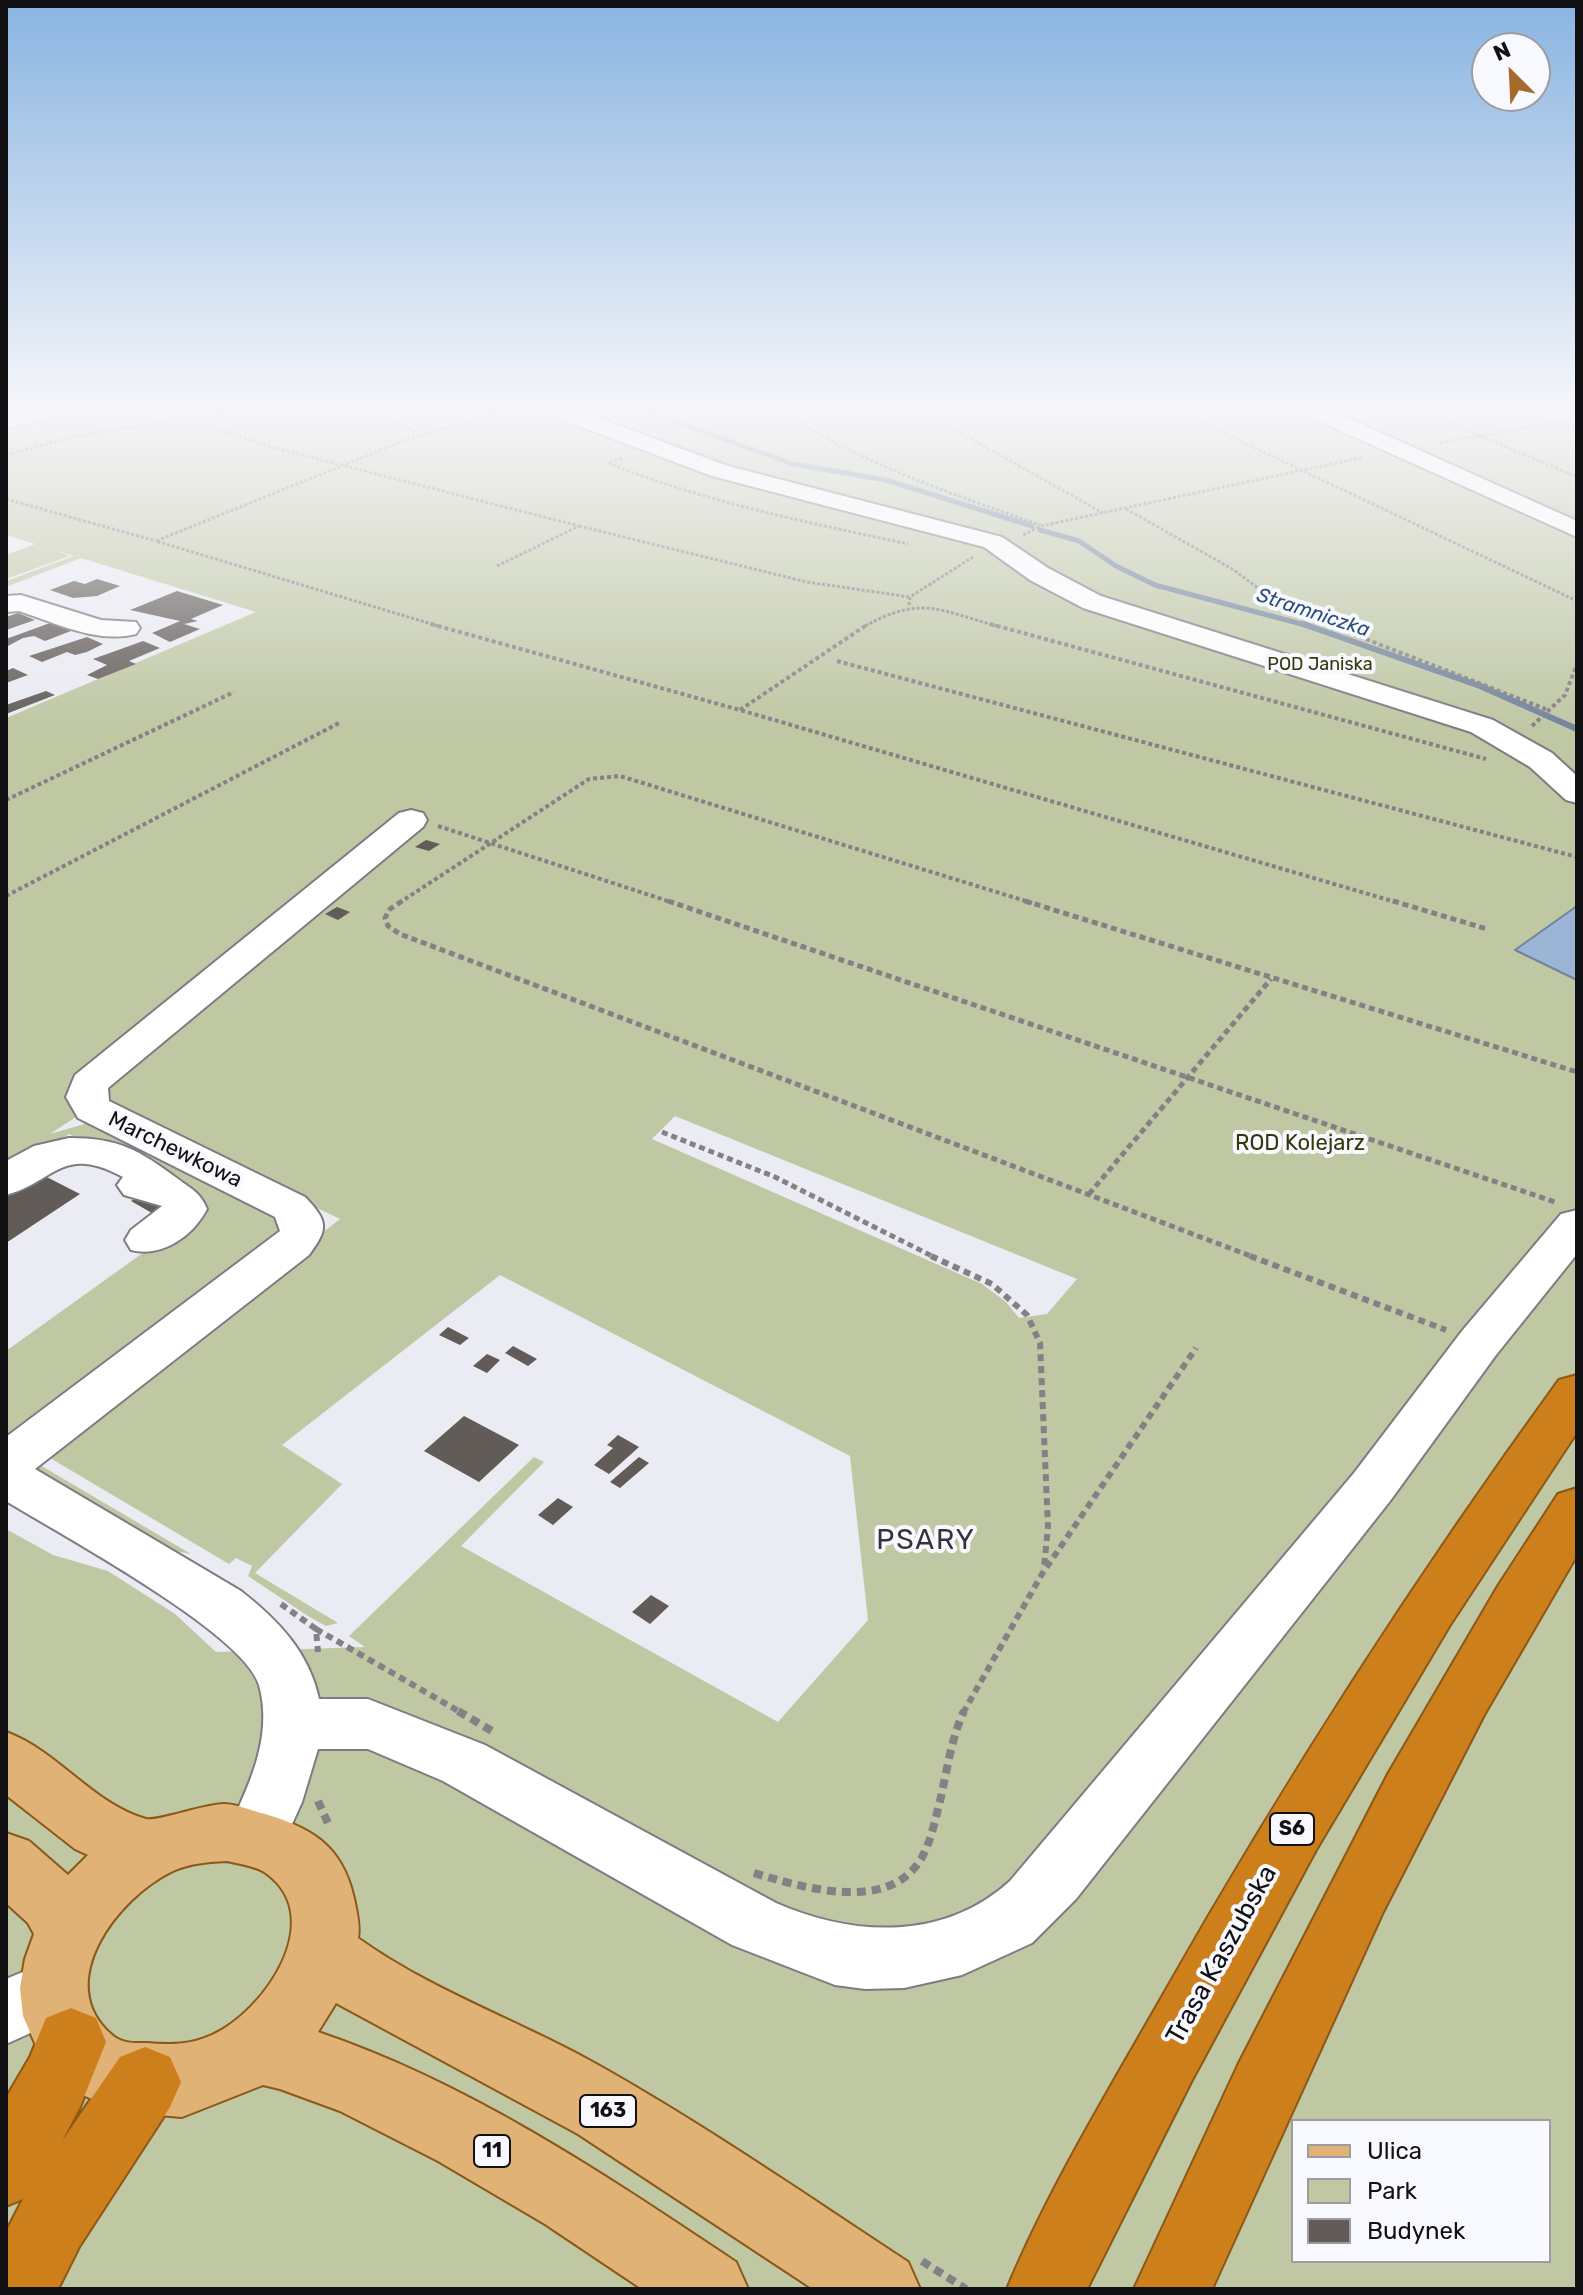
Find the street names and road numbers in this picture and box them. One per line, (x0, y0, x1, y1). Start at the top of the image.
street label: Marchewkowa (104, 1106, 246, 1194)
road number: S6 (1270, 1813, 1314, 1845)
street label: Trasa Kaszubska (1160, 1860, 1284, 2050)
road number: 163 (580, 2095, 636, 2127)
road number: 11 (474, 2135, 510, 2167)

